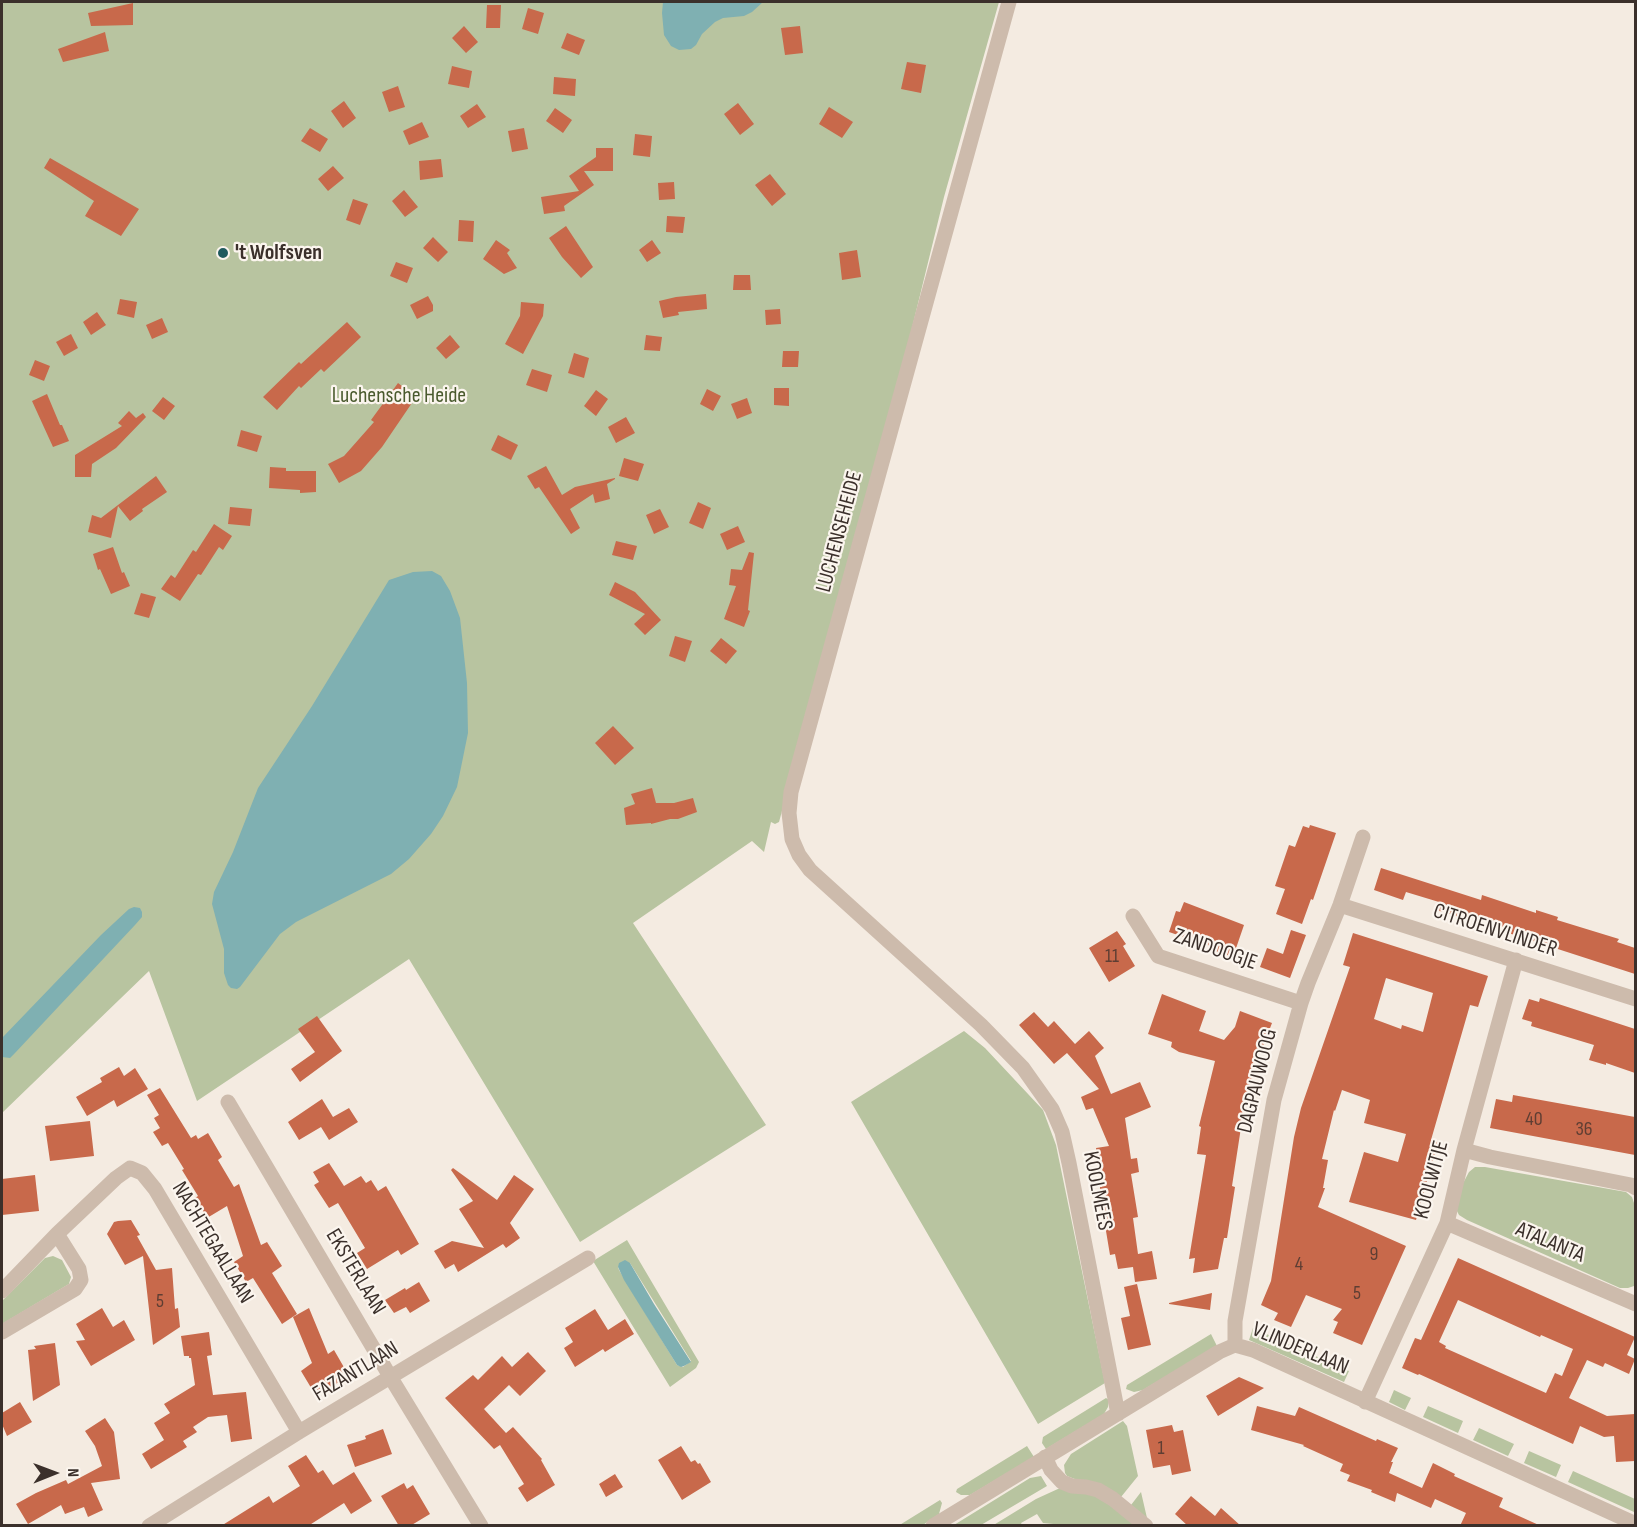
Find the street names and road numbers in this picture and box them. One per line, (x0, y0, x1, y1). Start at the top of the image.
street label: LUCHENSEHEIDE (811, 469, 869, 595)
street label: CITROENVLINDER (1430, 899, 1560, 963)
street label: ZANDOOGJE (1170, 923, 1260, 977)
street label: DAGPAUWOOG (1232, 1026, 1284, 1136)
street label: KOOLWITJE (1409, 1138, 1455, 1222)
street label: KOOLMEES (1076, 1149, 1118, 1233)
street label: NACHTEGAALLAAN (165, 1177, 259, 1309)
street label: ATALANTA (1512, 1217, 1588, 1269)
street label: EKSTERLAAN (319, 1224, 391, 1320)
street label: VLINDERLAAN (1248, 1317, 1352, 1381)
street label: FAZANTLAAN (308, 1336, 404, 1408)

